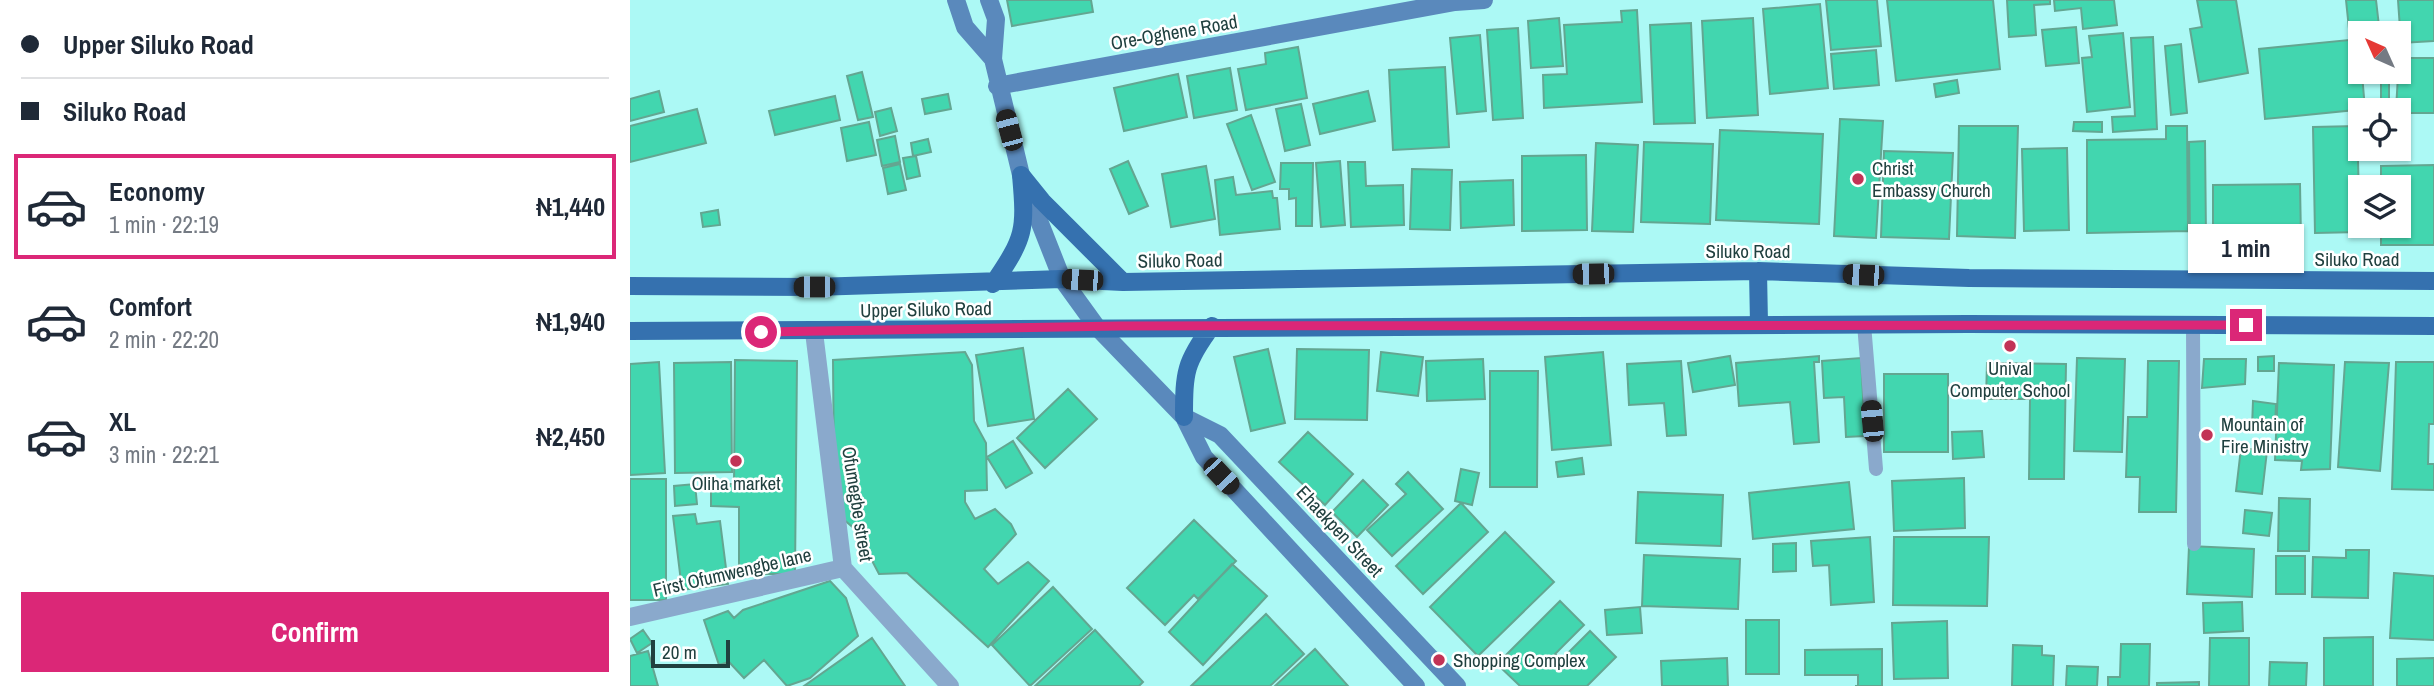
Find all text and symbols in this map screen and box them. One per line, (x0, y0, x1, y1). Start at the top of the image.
street label: Ore-Oghene Road (1109, 8, 1239, 56)
north arrow (2348, 21, 2412, 84)
map controls (2348, 21, 2411, 238)
text: Upper Siluko Road (63, 27, 254, 62)
text: Siluko Road (63, 94, 186, 129)
button: locate (2348, 98, 2411, 161)
car (994, 107, 1025, 153)
place label: Christ Embassy Church (1872, 155, 1991, 203)
marker: Christ Embassy Church (1850, 171, 1866, 187)
text: Economy (109, 174, 205, 209)
icon: car (25, 175, 88, 238)
button: layers (2348, 175, 2411, 238)
text: ₦1,440 (536, 189, 605, 224)
text: 1 min · 22:19 (109, 209, 219, 240)
callout: 1 min (2188, 224, 2304, 272)
text: 1 min (2221, 233, 2271, 264)
street label: Siluko Road (1706, 238, 1790, 264)
street label: Siluko Road (1137, 246, 1223, 274)
street label: Siluko Road (2315, 246, 2399, 272)
car (1572, 263, 1615, 285)
car (1842, 264, 1885, 286)
car (1061, 268, 1104, 292)
car (794, 277, 836, 298)
text: Comfort (109, 289, 192, 324)
icon: car (25, 290, 88, 353)
street label: Upper Siluko Road (860, 295, 992, 323)
text: ₦1,940 (536, 304, 605, 339)
route end (2230, 309, 2262, 341)
route start (745, 316, 777, 348)
text: 2 min · 22:20 (109, 324, 219, 355)
marker: Unival Computer School (2002, 338, 2018, 354)
place label: Unival Computer School (1950, 355, 2070, 403)
car (1860, 399, 1885, 443)
text: XL (109, 404, 136, 439)
icon: car (25, 405, 88, 468)
place label: Mountain of Fire Ministry (2221, 411, 2309, 459)
text: ₦2,450 (536, 419, 605, 454)
marker: Mountain of Fire Ministry (2199, 427, 2215, 443)
text: 3 min · 22:21 (109, 439, 219, 470)
street label: Ofumegbe street (836, 445, 880, 564)
marker: Oliha market (728, 453, 744, 469)
car (1199, 453, 1244, 499)
place label: Oliha market (691, 470, 781, 496)
street label: Ehaekpen Street (1291, 480, 1390, 583)
street label: First Ofumwengbe lane (650, 541, 814, 603)
button: Confirm (21, 592, 609, 672)
scale bar (651, 637, 730, 669)
text: 20 m (662, 639, 697, 665)
place label: Shopping Complex (1453, 647, 1586, 673)
marker: Shopping Complex (1431, 652, 1447, 668)

